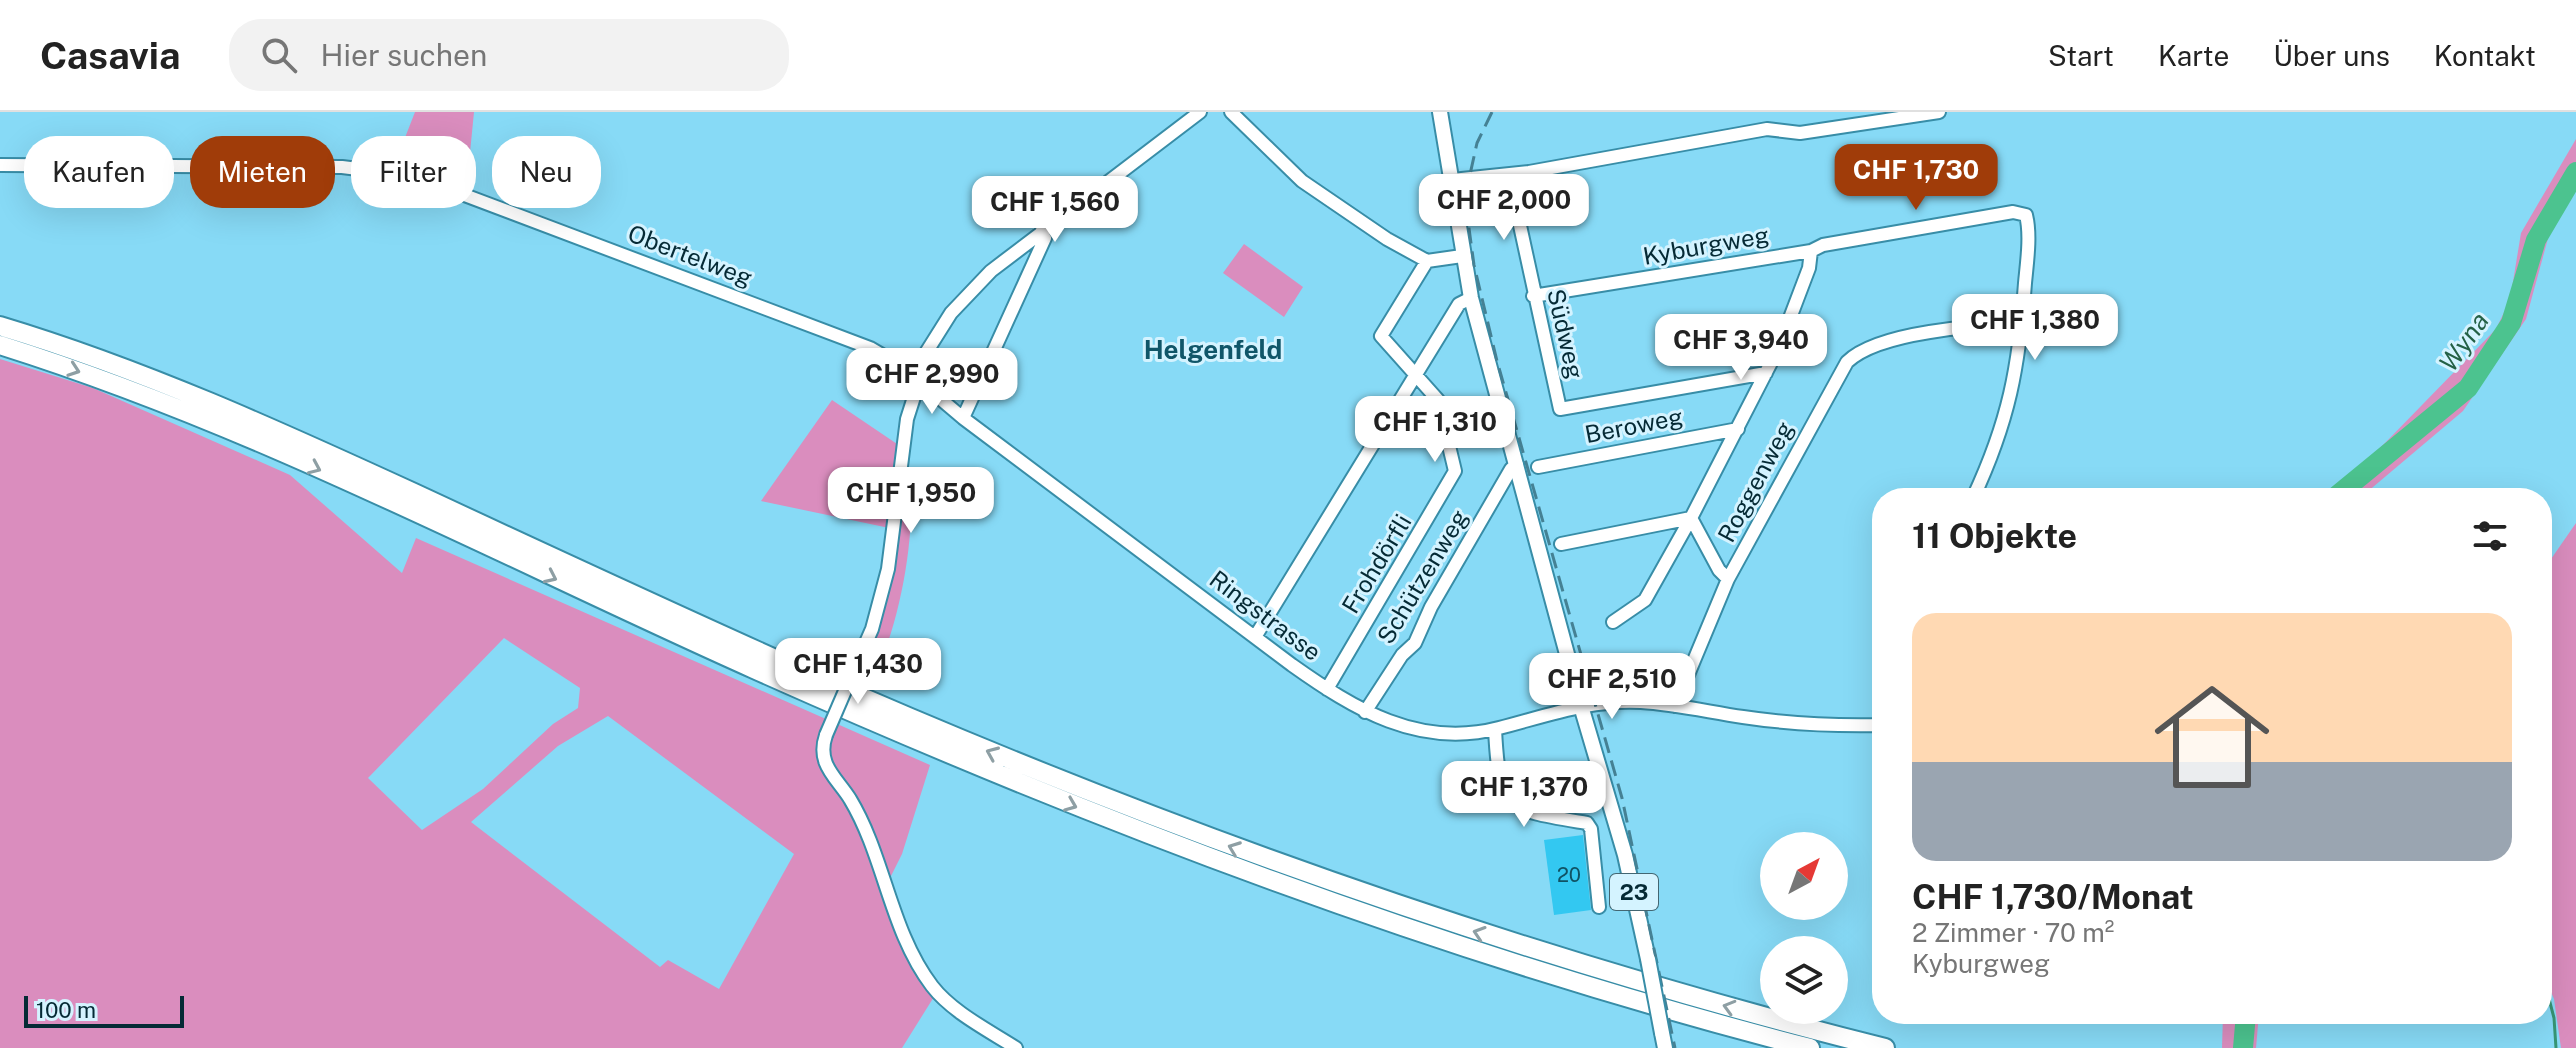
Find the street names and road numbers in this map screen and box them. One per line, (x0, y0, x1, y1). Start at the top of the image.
street label: Obertelweg (624, 219, 756, 292)
street label: Kyburgweg (1641, 220, 1771, 270)
street label: Südweg (1542, 286, 1590, 381)
street label: Beroweg (1582, 402, 1685, 448)
street label: Roggenweg (1712, 416, 1799, 547)
street label: Schützenweg (1371, 504, 1473, 649)
street label: Frohdörfli (1336, 509, 1417, 618)
street label: Ringstrasse (1205, 564, 1327, 666)
road number: 23 (1610, 874, 1658, 910)

